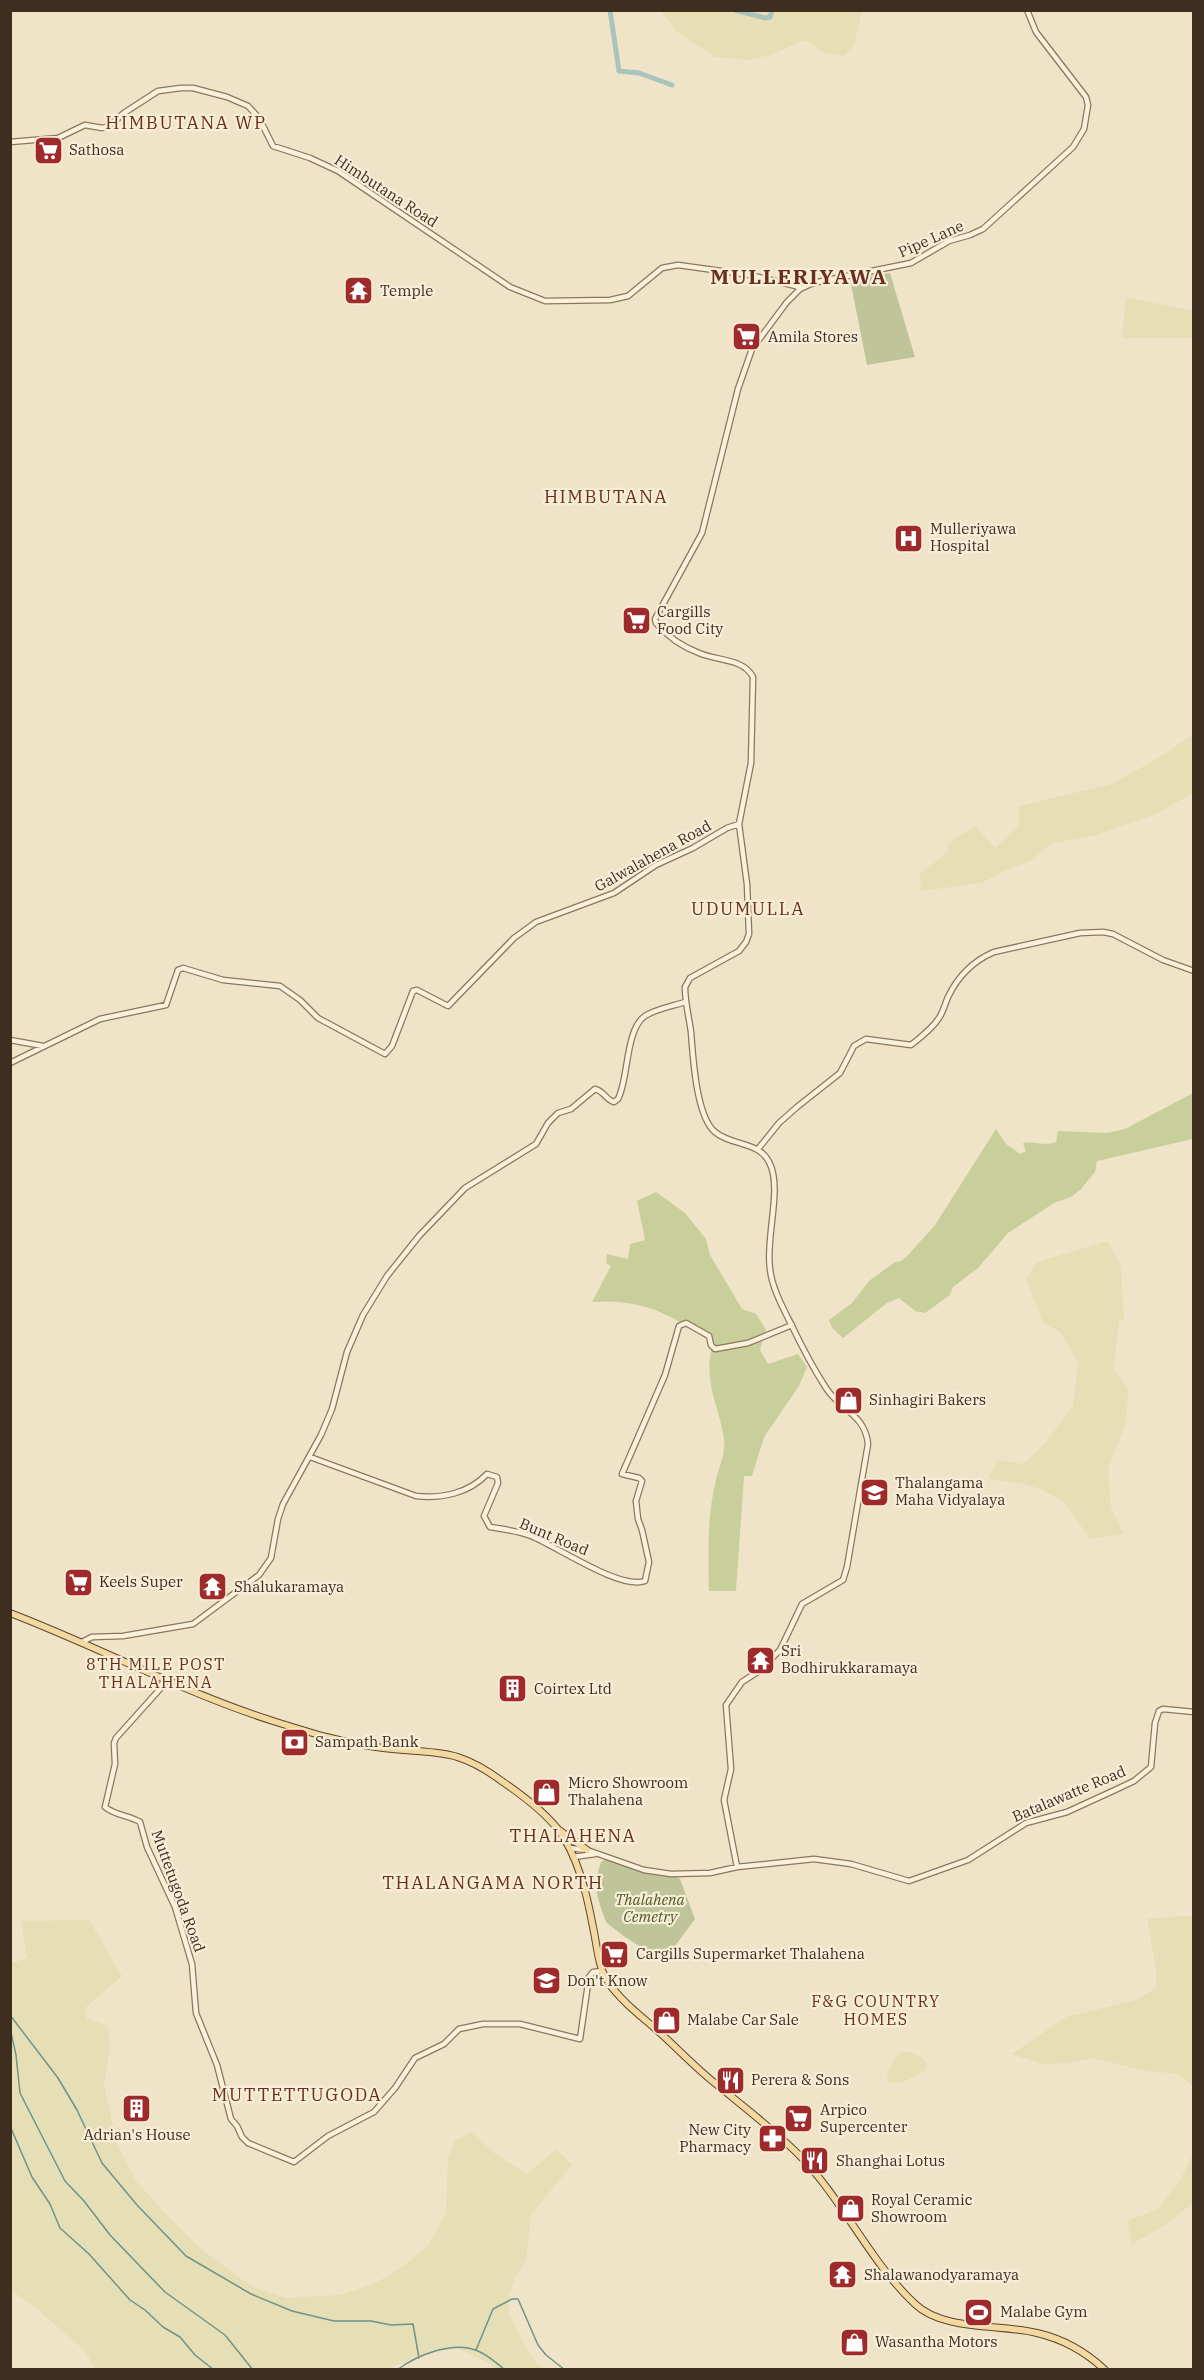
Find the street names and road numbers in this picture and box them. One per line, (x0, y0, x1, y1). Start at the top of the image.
street label: Himbutana Road (331, 150, 442, 231)
street label: Pipe Lane (895, 216, 966, 261)
street label: Galwalahena Road (591, 816, 714, 896)
street label: Bunt Road (517, 1513, 592, 1560)
street label: Batalawatte Road (1009, 1761, 1128, 1826)
street label: Muttetugoda Road (148, 1827, 209, 1955)

